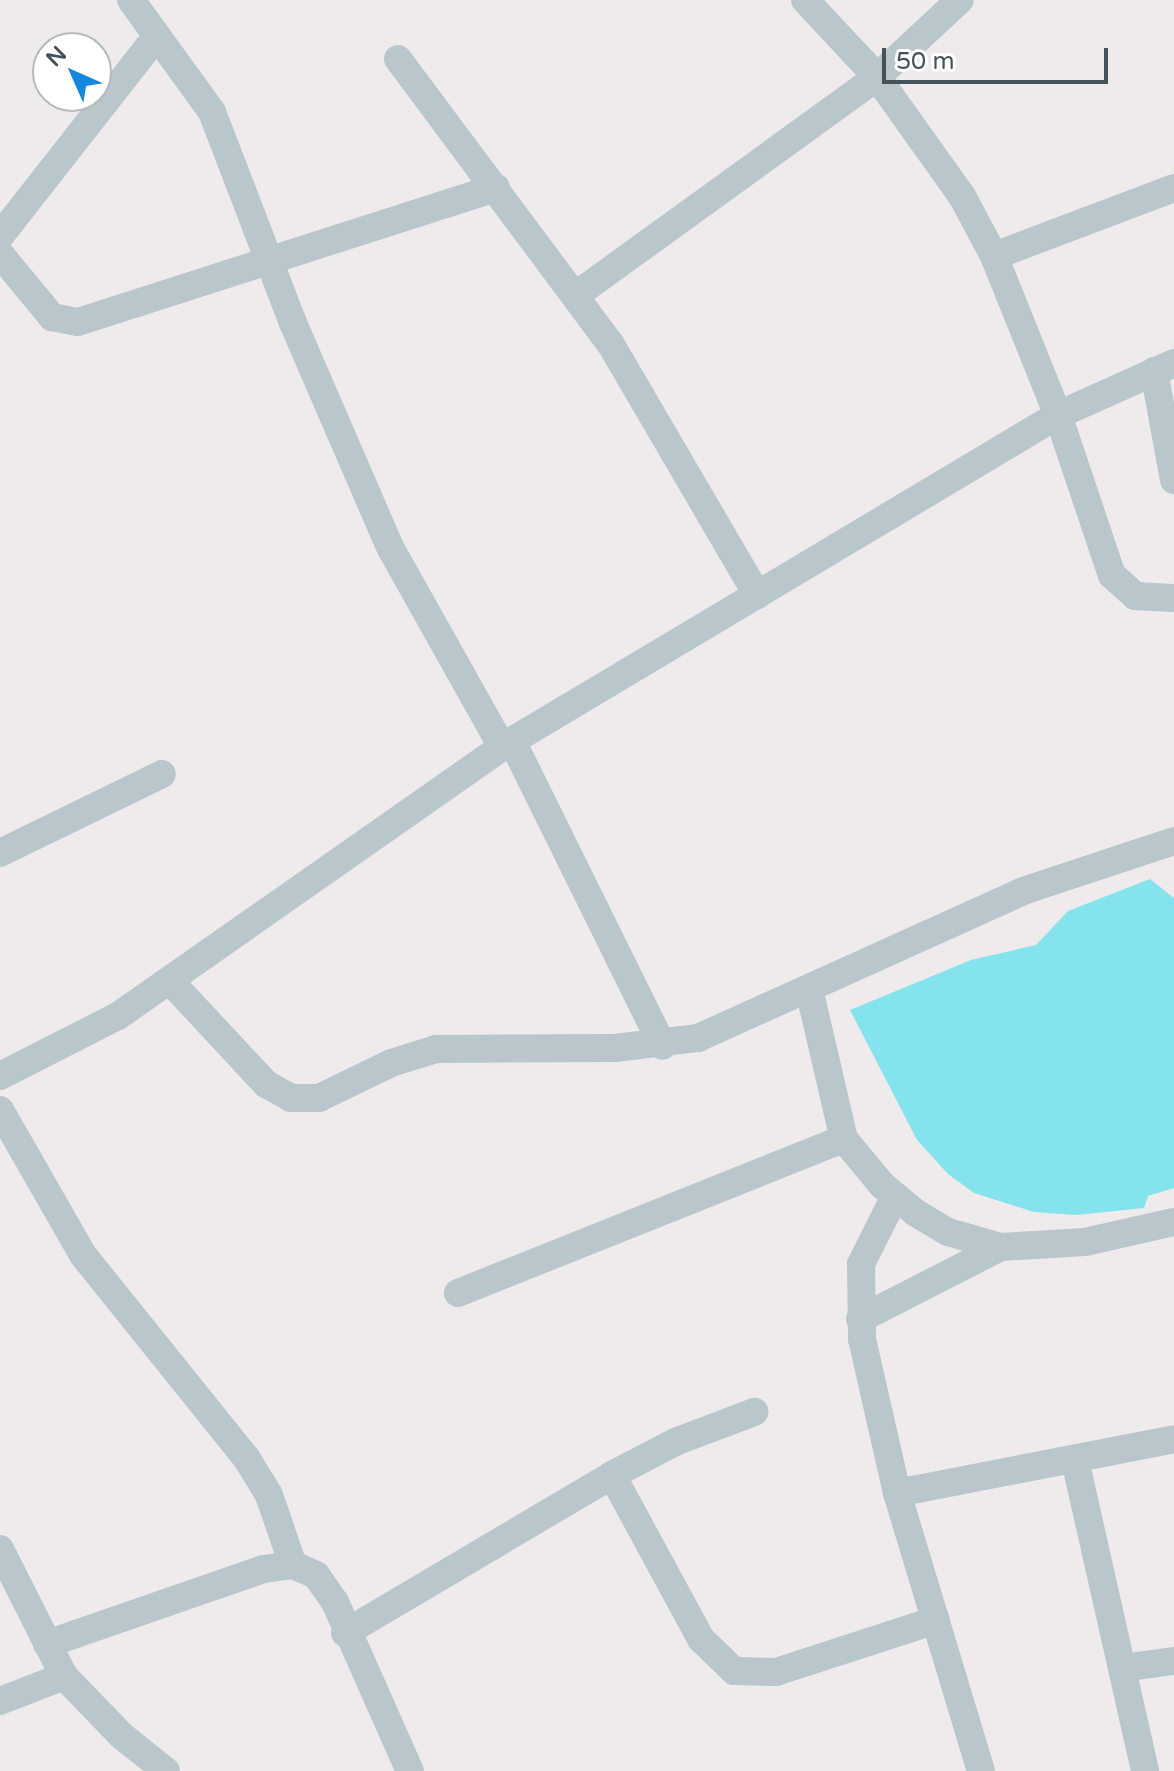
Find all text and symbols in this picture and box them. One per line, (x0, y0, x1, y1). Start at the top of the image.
north arrow (32, 32, 112, 112)
scale bar (886, 32, 1112, 82)
text: N (41, 41, 72, 72)
text: 50 m (896, 47, 954, 76)

